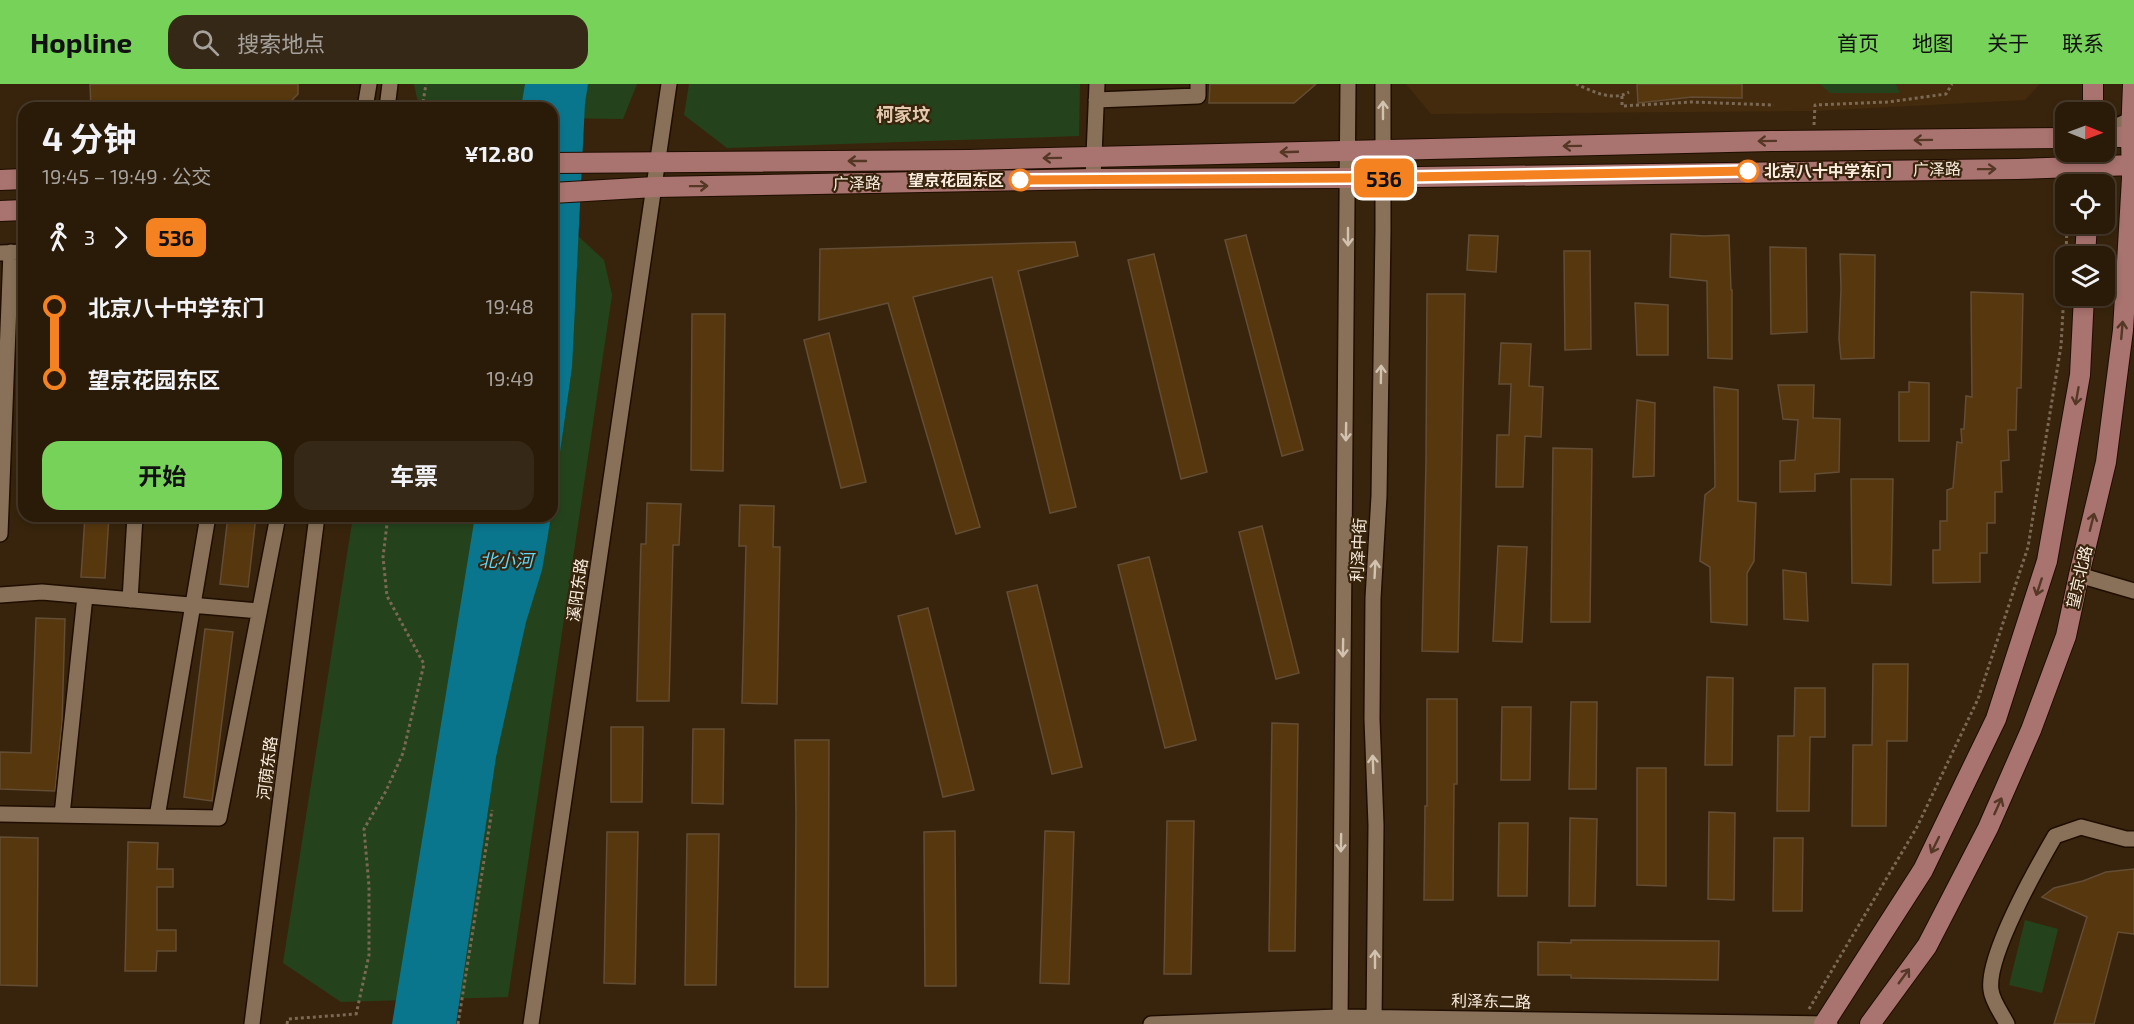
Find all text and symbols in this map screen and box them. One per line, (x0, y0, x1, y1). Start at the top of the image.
search box (168, 15, 588, 69)
text: Hopline (30, 25, 132, 59)
icon: search (189, 26, 222, 59)
text: 搜索地点 (237, 30, 325, 56)
text: 首页 (1837, 30, 1879, 55)
text: 地图 (1912, 30, 1954, 55)
text: 关于 (1987, 30, 2029, 55)
text: 联系 (2062, 30, 2104, 55)
one-way arrow (1377, 100, 1388, 120)
north arrow (2055, 102, 2115, 162)
map controls (2055, 102, 2115, 306)
district label: 柯家坟 (876, 103, 930, 125)
text: 4 分钟 (42, 118, 136, 158)
one-way arrow (1914, 134, 1934, 145)
one-way arrow (1758, 135, 1778, 147)
text: ¥12.80 (464, 140, 534, 166)
one-way arrow (1563, 140, 1583, 151)
one-way arrow (1280, 146, 1300, 158)
one-way arrow (1043, 153, 1063, 164)
one-way arrow (848, 155, 868, 167)
line badge: 536 (1350, 158, 1418, 197)
street label: 广泽路 (1913, 159, 1961, 178)
marker: 北京八十中学东门 (1737, 160, 1759, 182)
place label: 北京八十中学东门 (1764, 161, 1892, 180)
one-way arrow (1977, 163, 1997, 175)
text: 19:45 – 19:49 · 公交 (42, 164, 211, 188)
text: 536 (1366, 166, 1402, 191)
marker: 望京花园东区 (1009, 169, 1031, 191)
place label: 望京花园东区 (908, 170, 1004, 189)
street label: 广泽路 (833, 173, 881, 192)
button: locate (2055, 174, 2115, 234)
one-way arrow (688, 180, 708, 192)
icon: walk (42, 221, 75, 254)
icon: forward (104, 221, 137, 254)
text: 3 (84, 225, 95, 249)
text: 536 (158, 225, 194, 250)
one-way arrow (1342, 226, 1354, 246)
button: layers (2055, 246, 2115, 306)
text: 北京八十中学东门 (88, 294, 264, 320)
text: 19:48 (485, 294, 534, 318)
one-way arrow (2117, 320, 2128, 340)
one-way arrow (1375, 364, 1387, 384)
text: 望京花园东区 (88, 366, 220, 392)
text: 19:49 (486, 366, 534, 390)
one-way arrow (2071, 385, 2082, 405)
one-way arrow (1340, 421, 1352, 441)
button: 开始 (42, 441, 282, 510)
button: 车票 (294, 441, 534, 510)
one-way arrow (2086, 513, 2098, 532)
street label: 利泽中街 (1346, 518, 1369, 582)
street label: 望京北路 (2062, 544, 2095, 610)
water label: 北小河 (479, 549, 536, 571)
street label: 溪阳东路 (563, 557, 590, 623)
one-way arrow (1369, 559, 1380, 579)
one-way arrow (2033, 577, 2044, 596)
one-way arrow (1337, 637, 1349, 657)
street label: 河荫东路 (253, 735, 280, 801)
one-way arrow (1368, 754, 1379, 774)
one-way arrow (1993, 797, 2004, 815)
one-way arrow (1335, 832, 1347, 852)
one-way arrow (1928, 835, 1940, 853)
one-way arrow (1369, 949, 1381, 969)
one-way arrow (1898, 969, 1911, 985)
street label: 利泽东二路 (1451, 990, 1531, 1011)

